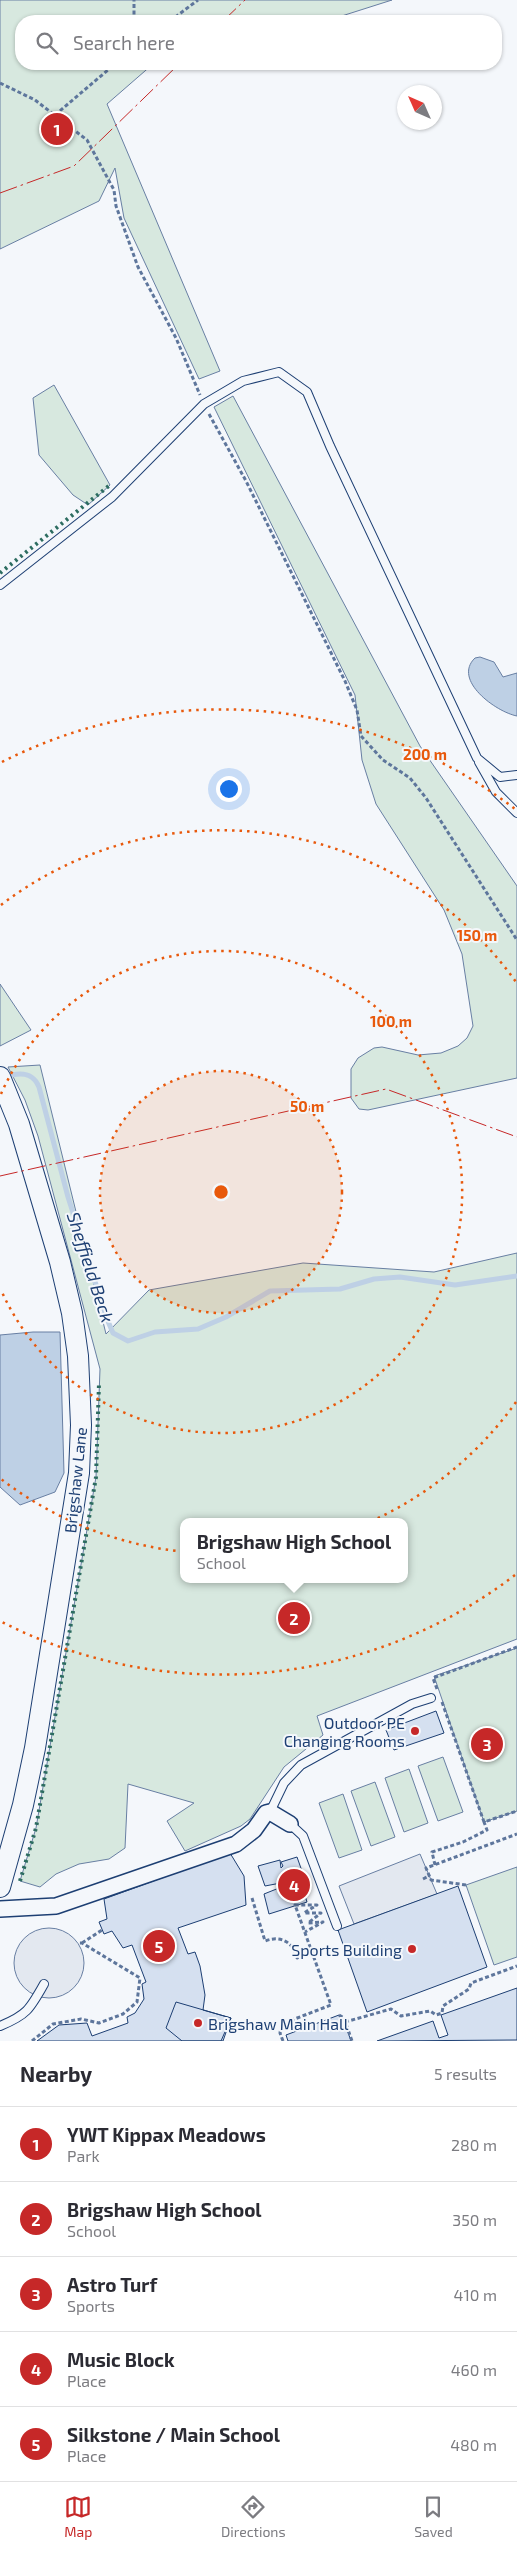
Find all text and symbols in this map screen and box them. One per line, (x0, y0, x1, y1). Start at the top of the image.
search box (15, 15, 502, 70)
icon: search (33, 29, 61, 57)
text: Search here (73, 31, 175, 54)
north arrow (397, 85, 442, 130)
pin: 1 (41, 110, 73, 148)
text: 200 m (403, 745, 447, 763)
your location (216, 776, 242, 802)
text: 150 m (457, 926, 497, 944)
text: 100 m (370, 1012, 412, 1030)
text: 50 m (290, 1097, 324, 1115)
centre of rings (212, 1183, 230, 1201)
water label: Sheffield Beck (63, 1209, 119, 1325)
street label: Brigshaw Lane (60, 1426, 90, 1534)
popup (180, 1518, 408, 1583)
text: Brigshaw High School (197, 1530, 391, 1553)
text: School (197, 1553, 246, 1572)
pin: 2 (278, 1599, 310, 1637)
place label: Outdoor PE Changing Rooms (284, 1713, 405, 1750)
marker: Outdoor PE Changing Rooms (409, 1725, 421, 1737)
pin: 3 (471, 1725, 503, 1763)
pin: 4 (278, 1866, 310, 1904)
pin: 5 (143, 1927, 175, 1965)
place label: Sports Building (291, 1940, 402, 1959)
marker: Sports Building (406, 1943, 418, 1955)
place label: Brigshaw Main Hall (208, 2014, 349, 2033)
marker: Brigshaw Main Hall (192, 2017, 204, 2029)
text: Nearby (20, 2061, 92, 2086)
text: 5 results (434, 2064, 497, 2083)
text: YWT Kippax Meadows (67, 2123, 266, 2146)
text: 1 (33, 2135, 39, 2154)
text: 280 m (451, 2135, 497, 2154)
text: Park (67, 2146, 100, 2165)
text: Brigshaw High School (67, 2198, 262, 2221)
text: 2 (31, 2210, 41, 2229)
text: 350 m (452, 2210, 497, 2229)
text: School (67, 2221, 116, 2240)
text: Astro Turf (67, 2273, 157, 2296)
text: 3 (31, 2285, 41, 2304)
text: 410 m (454, 2285, 497, 2304)
text: Sports (67, 2296, 115, 2315)
text: Music Block (67, 2348, 175, 2371)
text: 4 (31, 2360, 41, 2379)
text: 460 m (451, 2360, 497, 2379)
text: Place (67, 2371, 106, 2390)
text: Silkstone / Main School (67, 2423, 280, 2446)
text: 5 (32, 2435, 40, 2454)
text: 480 m (450, 2435, 497, 2454)
text: Place (67, 2446, 106, 2465)
tab: Map (64, 2493, 92, 2540)
tab: Directions (221, 2493, 286, 2540)
tab: Saved (414, 2493, 453, 2540)

